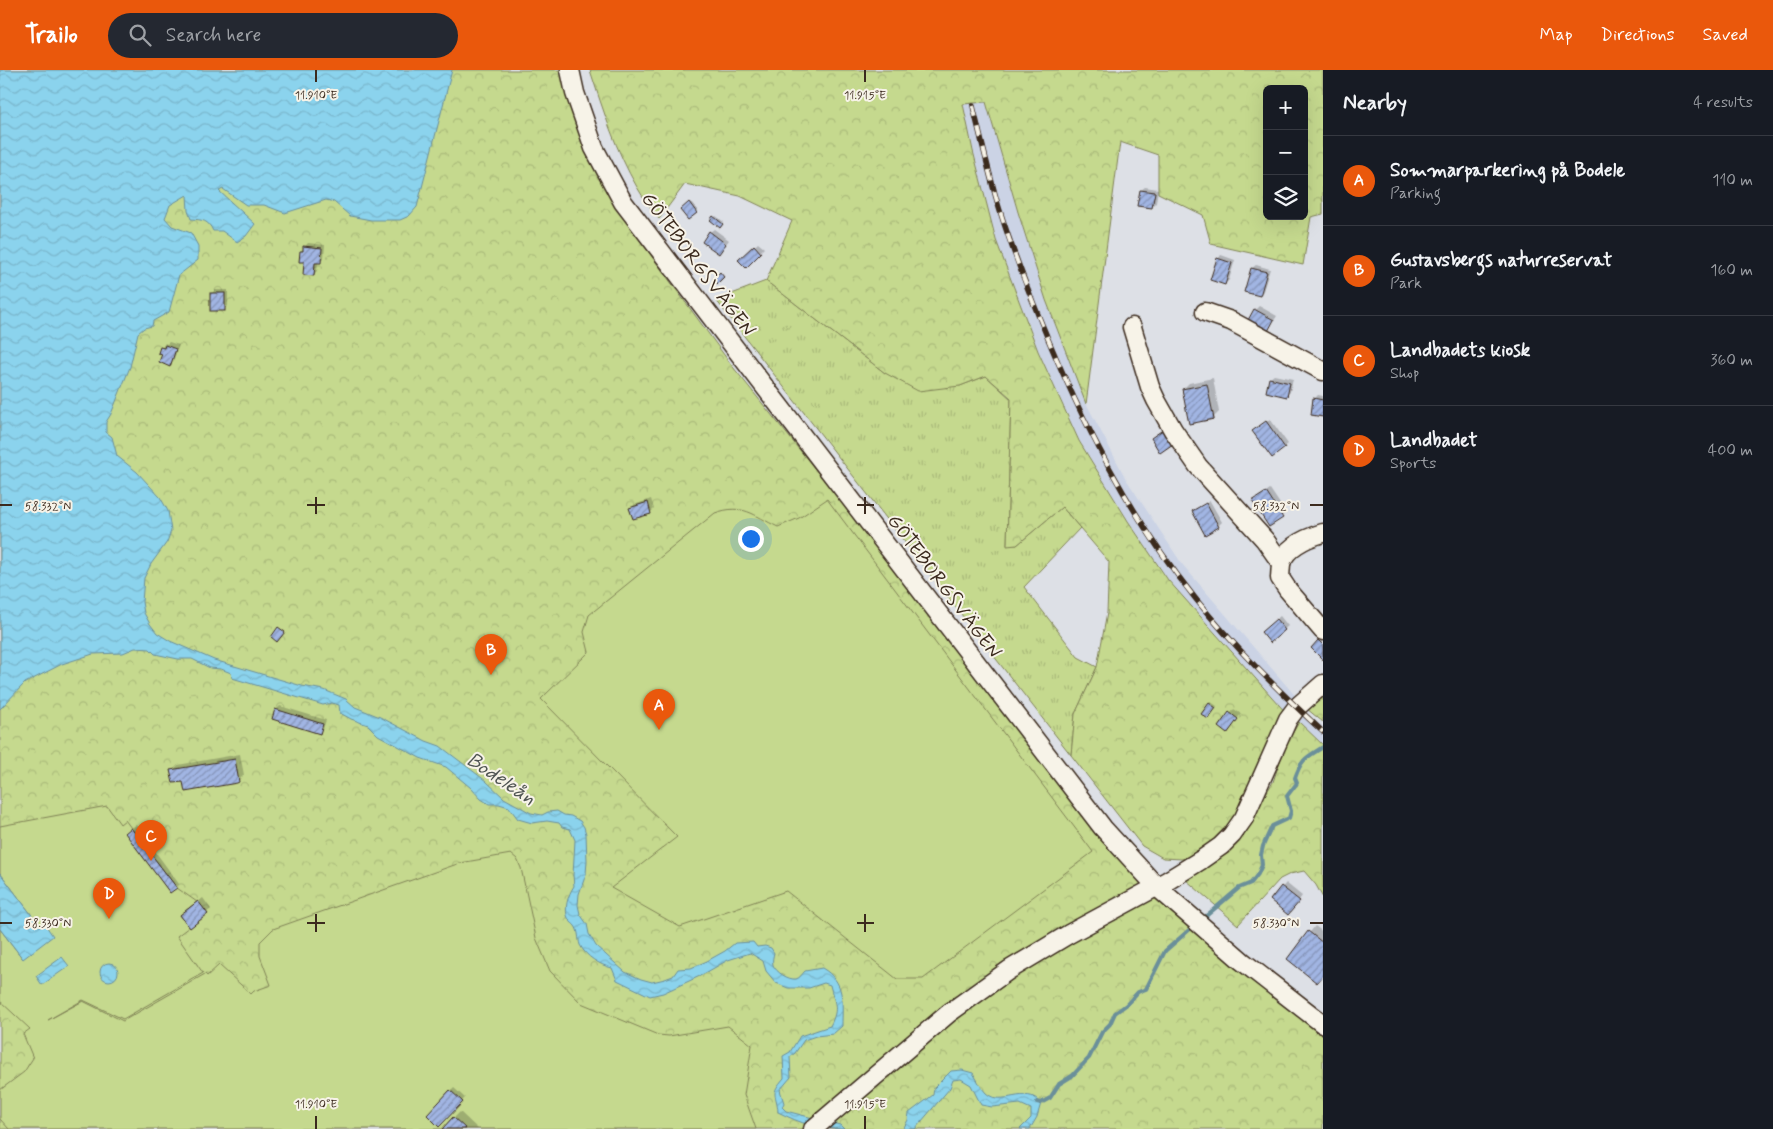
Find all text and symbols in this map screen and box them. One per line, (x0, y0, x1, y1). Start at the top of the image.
search box (108, 13, 458, 58)
text: Trailo (25, 20, 78, 51)
icon: search (126, 21, 154, 49)
text: Search here (166, 23, 261, 48)
text: Map (1540, 23, 1573, 47)
text: Directions (1601, 23, 1675, 47)
text: Saved (1703, 23, 1748, 47)
map controls (1263, 85, 1308, 220)
button: + (1263, 85, 1308, 130)
text: 11.910°E (295, 88, 337, 104)
text: 11.915°E (844, 88, 886, 104)
text: Nearby (1343, 89, 1407, 117)
text: 4 results (1693, 92, 1753, 113)
button: − (1263, 130, 1308, 175)
text: Sommarparkering på Bodele (1390, 158, 1625, 183)
text: A (1354, 170, 1364, 191)
text: 110 m (1712, 170, 1753, 191)
button: layers (1263, 175, 1308, 220)
text: Parking (1390, 183, 1441, 204)
street label: GÖTEBORGSVÄGEN (634, 187, 762, 343)
text: Gustavsbergs naturreservat (1390, 248, 1612, 273)
text: B (1354, 260, 1364, 281)
text: 160 m (1710, 260, 1753, 281)
text: Park (1390, 273, 1422, 294)
text: Landbadets kiosk (1390, 338, 1530, 363)
text: C (1353, 350, 1365, 371)
text: 360 m (1710, 350, 1753, 371)
text: Shop (1390, 363, 1419, 384)
text: Landbadet (1390, 428, 1477, 453)
text: D (1353, 440, 1365, 461)
text: 400 m (1708, 440, 1753, 461)
text: Sports (1390, 453, 1436, 474)
text: 58.332°N (25, 499, 71, 515)
text: 58.332°N (1253, 499, 1299, 515)
street label: GÖTEBORGSVÄGEN (880, 509, 1008, 665)
your location (738, 526, 764, 552)
pin: B (475, 634, 507, 675)
pin: A (643, 689, 675, 730)
water label: Bodeleån (461, 746, 541, 812)
pin: C (135, 820, 167, 861)
pin: D (93, 878, 125, 919)
text: 58.330°N (25, 916, 71, 932)
text: 58.330°N (1253, 916, 1299, 932)
text: 11.910°E (295, 1097, 337, 1113)
text: 11.915°E (844, 1097, 886, 1113)

